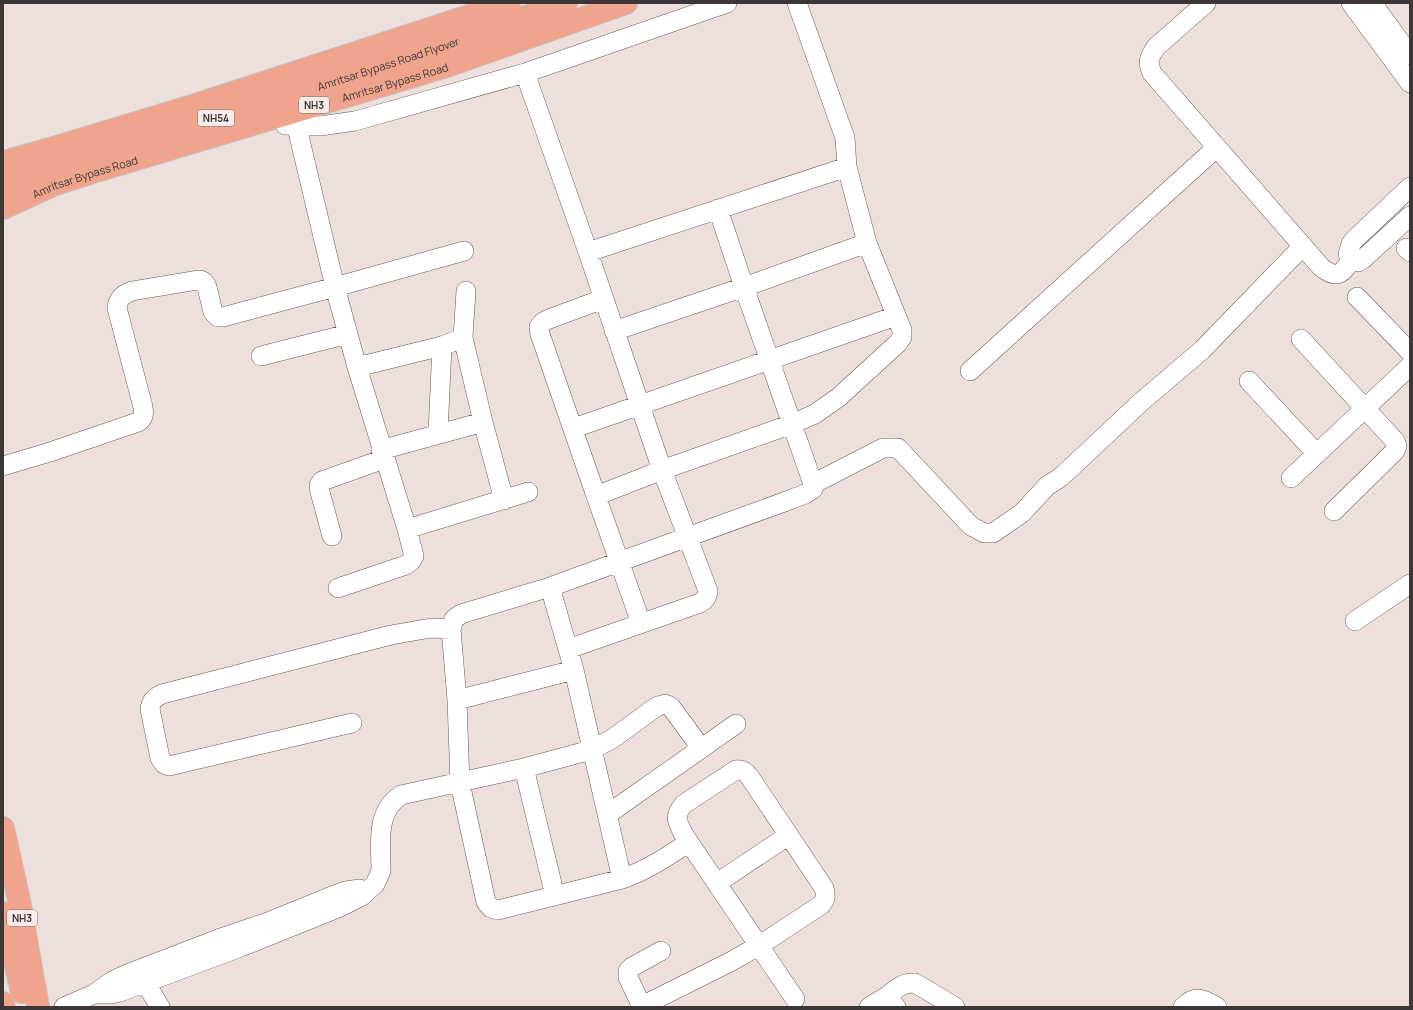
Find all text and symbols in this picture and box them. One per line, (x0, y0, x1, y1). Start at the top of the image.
street label: Amritsar Bypass Road Flyover (315, 34, 461, 92)
street label: Amritsar Bypass Road (340, 59, 450, 103)
road number: NH3 (299, 97, 329, 113)
road number: NH54 (198, 110, 234, 126)
street label: Amritsar Bypass Road (30, 152, 139, 201)
road number: NH3 (7, 910, 37, 926)

